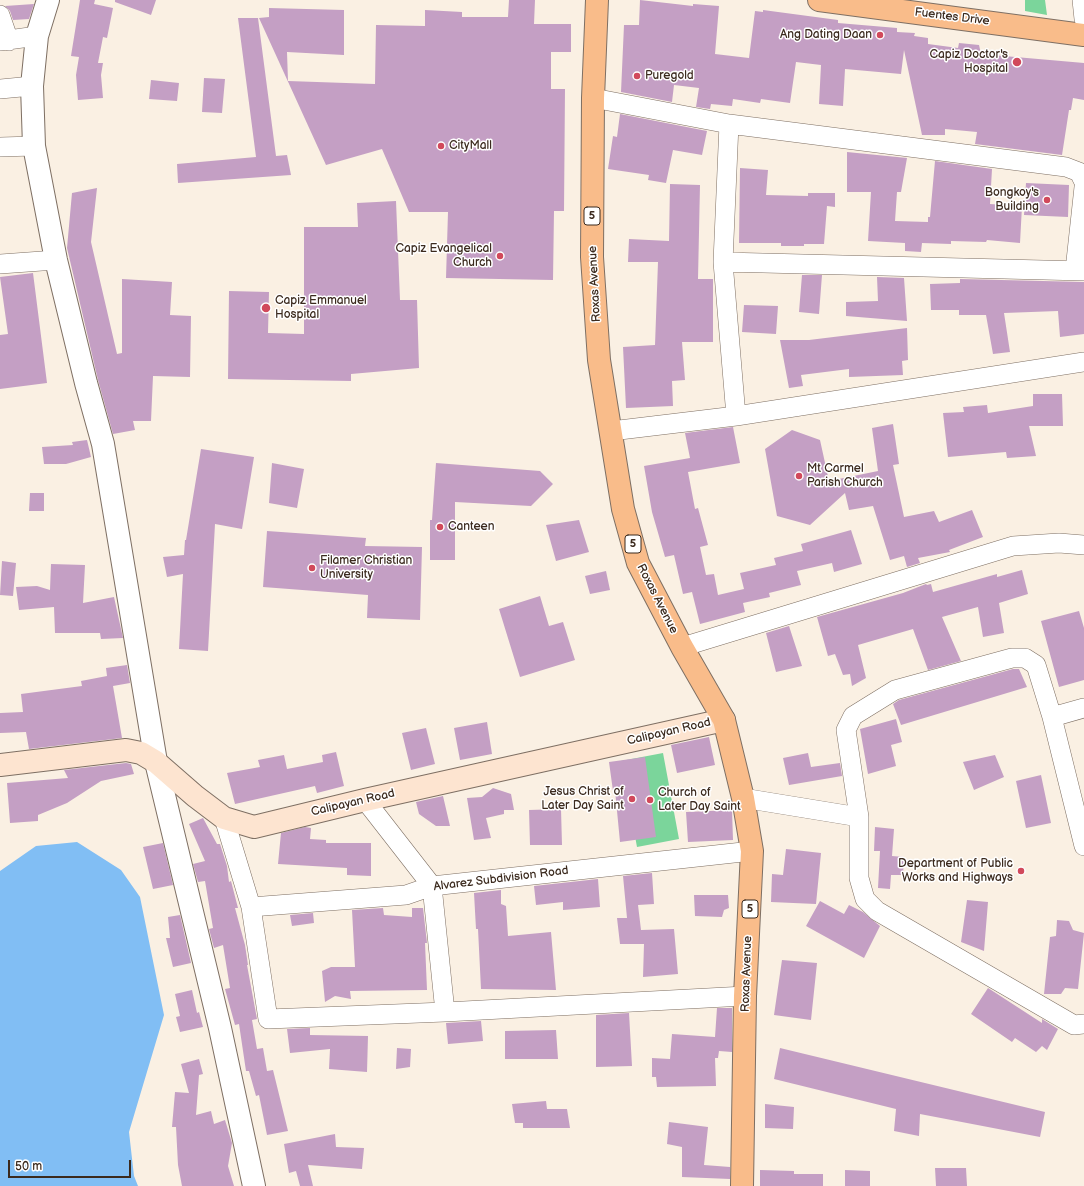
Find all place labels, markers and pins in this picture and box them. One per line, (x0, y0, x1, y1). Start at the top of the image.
place label: Ang Dating Daan (780, 28, 872, 42)
marker: Ang Dating Daan (875, 30, 885, 40)
place label: Capiz Doctor's Hospital (929, 48, 1008, 76)
marker: Capiz Doctor's Hospital (1011, 56, 1023, 68)
place label: Puregold (645, 69, 694, 83)
marker: Puregold (632, 71, 642, 81)
place label: CityMall (449, 139, 492, 153)
marker: CityMall (436, 141, 446, 151)
place label: Bongkoy's Building (985, 186, 1039, 214)
marker: Bongkoy's Building (1042, 195, 1052, 205)
place label: Capiz Evangelical Church (395, 242, 492, 270)
marker: Capiz Evangelical Church (495, 251, 505, 261)
place label: Capiz Emmanuel Hospital (275, 294, 367, 322)
marker: Capiz Emmanuel Hospital (260, 302, 272, 314)
place label: Mt Carmel Parish Church (807, 462, 883, 490)
marker: Mt Carmel Parish Church (794, 471, 804, 481)
place label: Canteen (448, 520, 494, 534)
marker: Canteen (435, 522, 445, 532)
place label: Filamer Christian University (320, 554, 412, 582)
marker: Filamer Christian University (307, 563, 317, 573)
place label: Jesus Christ of Later Day Saint (541, 785, 624, 813)
place label: Church of Later Day Saint (658, 786, 741, 814)
marker: Jesus Christ of Later Day Saint (627, 794, 637, 804)
marker: Church of Later Day Saint (645, 795, 655, 805)
place label: Department of Public Works and Highways (898, 857, 1013, 885)
marker: Department of Public Works and Highways (1016, 866, 1026, 876)

